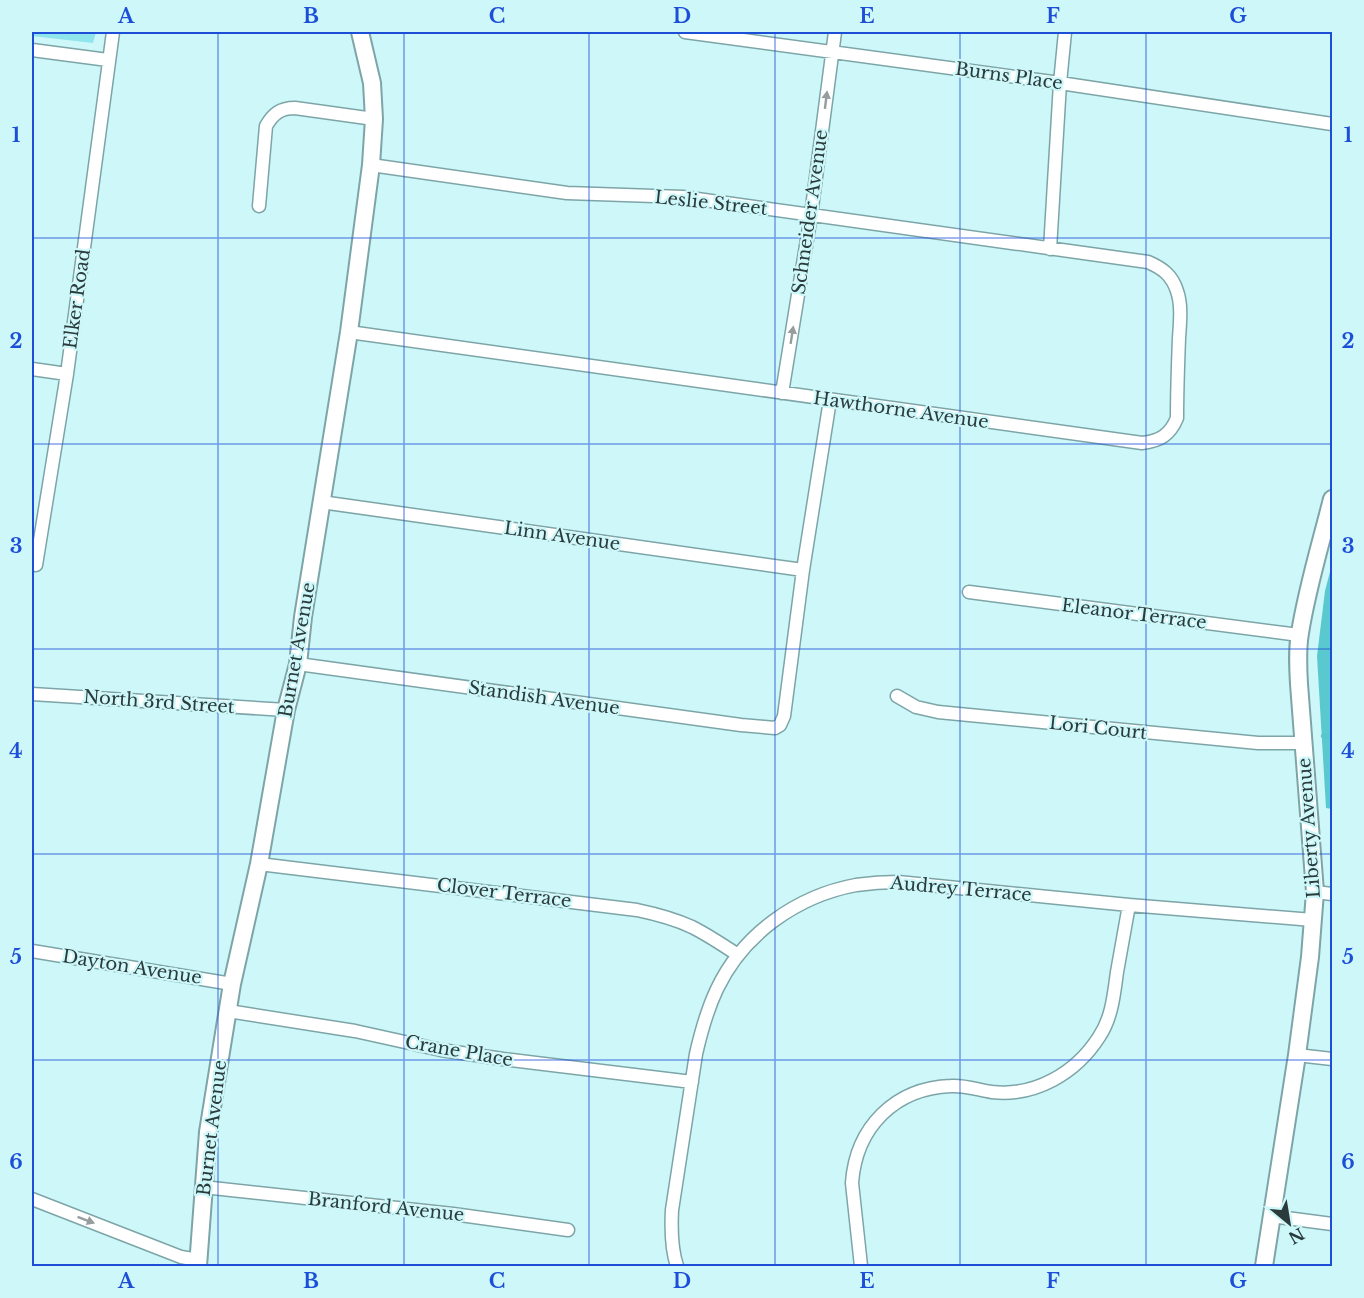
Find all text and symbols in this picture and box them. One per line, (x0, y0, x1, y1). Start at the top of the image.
text: A (117, 4, 135, 28)
text: B (303, 4, 319, 28)
text: C (489, 4, 505, 28)
text: D (673, 4, 691, 28)
text: E (859, 4, 875, 28)
text: F (1046, 4, 1060, 28)
text: G (1229, 4, 1247, 28)
street label: Burns Place (954, 58, 1064, 94)
one-way arrow (821, 91, 830, 110)
text: 1 (12, 123, 21, 147)
text: 1 (1344, 123, 1353, 147)
street label: Schneider Avenue (788, 128, 832, 296)
street label: Leslie Street (654, 186, 769, 220)
street label: Elker Road (59, 248, 95, 350)
one-way arrow (787, 325, 796, 344)
text: 2 (9, 329, 23, 353)
text: 2 (1341, 329, 1355, 353)
street label: Hawthorne Avenue (812, 387, 990, 433)
street label: Linn Avenue (503, 517, 621, 555)
text: 3 (10, 534, 22, 558)
text: 3 (1342, 534, 1354, 558)
street label: Burnet Avenue (274, 581, 320, 719)
street label: Eleanor Terrace (1060, 594, 1208, 634)
street label: Standish Avenue (467, 676, 621, 720)
street label: North 3rd Street (83, 686, 235, 718)
street label: Lori Court (1048, 712, 1148, 744)
text: 4 (9, 739, 23, 763)
text: 4 (1341, 739, 1355, 763)
street label: Liberty Avenue (1293, 757, 1325, 899)
street label: Audrey Terrace (888, 872, 1033, 906)
street label: Clover Terrace (436, 874, 572, 912)
text: 5 (10, 945, 22, 969)
street label: Dayton Avenue (61, 945, 203, 989)
text: 5 (1342, 945, 1354, 969)
street label: Crane Place (403, 1031, 515, 1071)
street label: Burnet Avenue (193, 1059, 231, 1197)
text: 6 (9, 1150, 23, 1174)
text: 6 (1341, 1150, 1355, 1174)
street label: Branford Avenue (307, 1188, 465, 1226)
north arrow (1259, 1193, 1319, 1253)
one-way arrow (77, 1216, 95, 1225)
text: N (1285, 1224, 1308, 1248)
text: A (117, 1269, 135, 1293)
text: B (303, 1269, 319, 1293)
text: C (489, 1269, 505, 1293)
text: D (673, 1269, 691, 1293)
text: E (859, 1269, 875, 1293)
text: F (1046, 1269, 1060, 1293)
text: G (1229, 1269, 1247, 1293)

